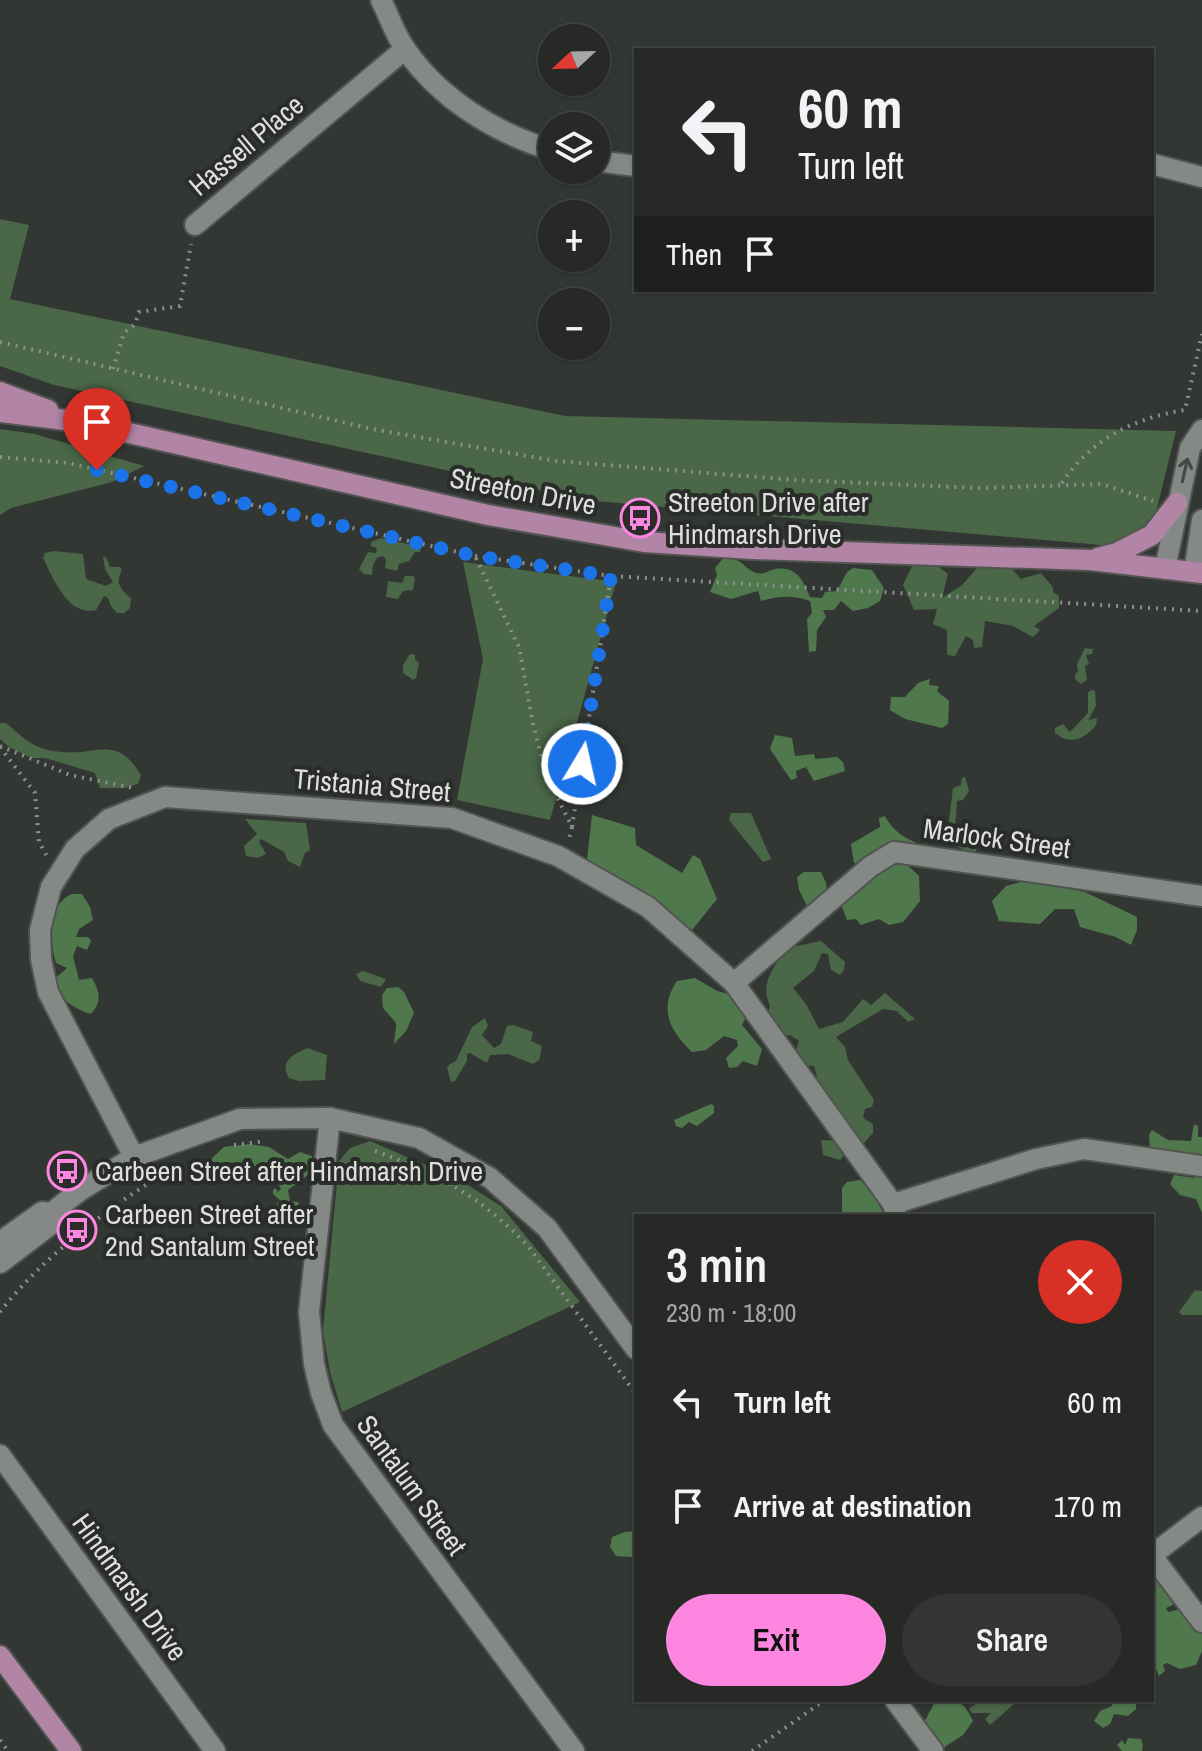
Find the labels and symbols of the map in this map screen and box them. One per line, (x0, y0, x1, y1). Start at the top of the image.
north arrow (538, 24, 610, 96)
street label: Hassell Place (181, 86, 311, 204)
pin (63, 388, 131, 470)
one-way arrow (1178, 457, 1193, 483)
street label: Streeton Drive (447, 458, 599, 524)
place label: Streeton Drive after Hindmarsh Drive (668, 483, 869, 553)
bus stop icon: Streeton Drive after Hindmarsh Drive (619, 497, 661, 539)
position arrow (540, 722, 624, 806)
street label: Tristania Street (292, 759, 452, 811)
street label: Marlock Street (921, 809, 1073, 867)
bus stop icon: Carbeen Street after Hindmarsh Drive (46, 1150, 88, 1192)
place label: Carbeen Street after Hindmarsh Drive (95, 1152, 483, 1190)
place label: Carbeen Street after 2nd Santalum Street (105, 1195, 314, 1265)
bus stop icon: Carbeen Street after 2nd Santalum Street (56, 1209, 98, 1251)
street label: Santalum Street (348, 1407, 476, 1563)
street label: Hindmarsh Drive (64, 1506, 196, 1668)

